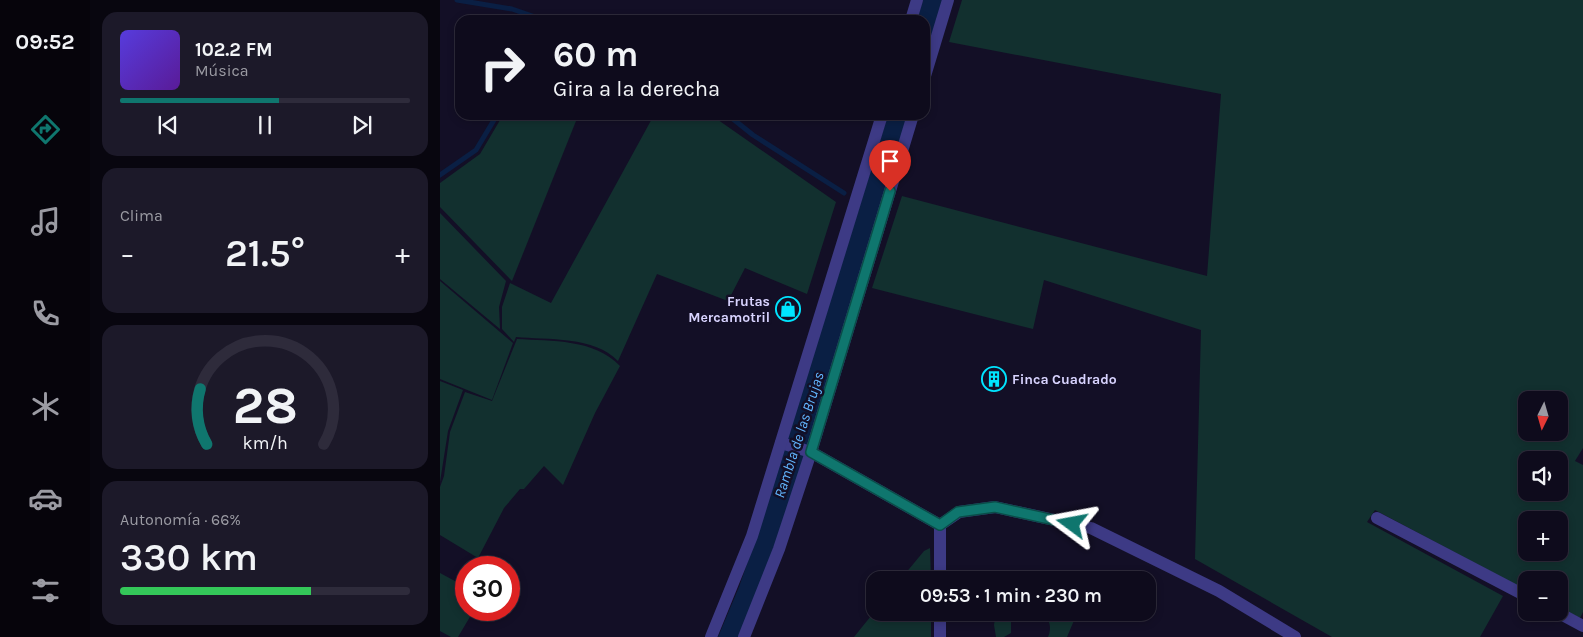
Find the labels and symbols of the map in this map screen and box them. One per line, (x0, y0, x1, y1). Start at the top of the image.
pin (869, 140, 911, 191)
place label: Frutas Mercamotril (688, 293, 770, 326)
shop icon: Frutas Mercamotril (775, 296, 801, 322)
building icon: Finca Cuadrado (981, 366, 1007, 392)
water label: Rambla de las Brujas (770, 370, 828, 500)
place label: Finca Cuadrado (1012, 371, 1117, 388)
north arrow (1518, 391, 1568, 441)
position arrow (1045, 497, 1097, 549)
speed limit sign: 30 (455, 556, 520, 621)

